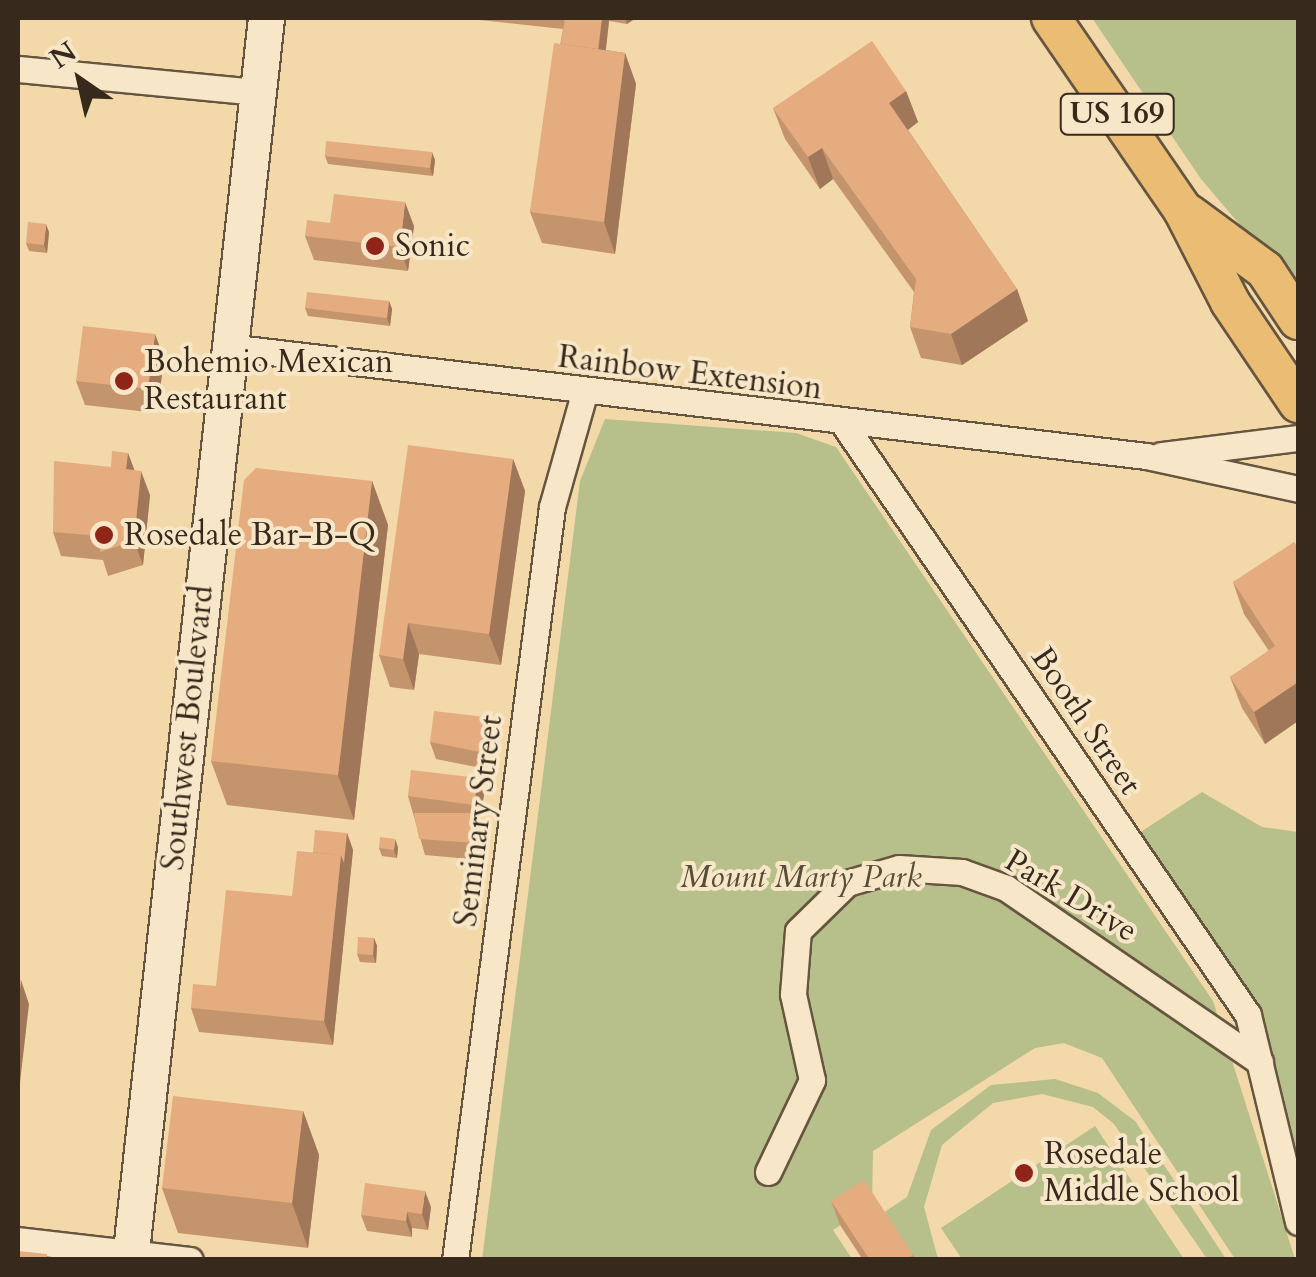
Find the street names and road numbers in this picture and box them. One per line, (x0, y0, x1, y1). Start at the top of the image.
road number: US 169 (1060, 89, 1174, 139)
street label: Rainbow Extension (556, 338, 824, 408)
street label: Southwest Boulevard (154, 584, 222, 872)
street label: Booth Street (1023, 640, 1149, 802)
street label: Seminary Street (447, 713, 511, 929)
street label: Park Drive (998, 842, 1144, 950)

